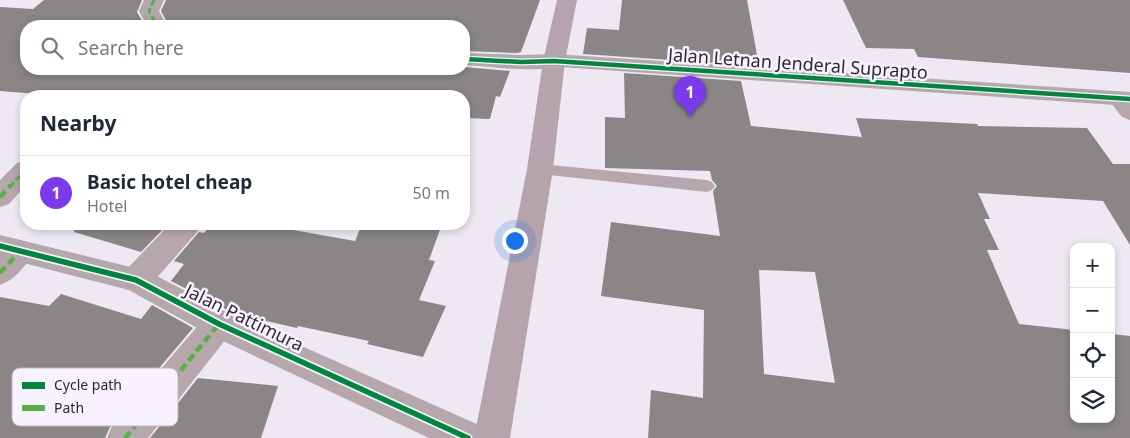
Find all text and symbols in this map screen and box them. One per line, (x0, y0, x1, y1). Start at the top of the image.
search box (20, 20, 470, 75)
icon: search (38, 34, 66, 62)
text: Search here (78, 35, 184, 61)
street label: Jalan Letnan Jenderal Suprapto (665, 42, 929, 84)
pin: 1 (674, 76, 706, 117)
text: Nearby (40, 109, 116, 137)
text: Basic hotel cheap (87, 169, 252, 195)
text: 1 (51, 182, 61, 204)
text: 50 m (413, 182, 450, 204)
text: Hotel (87, 195, 127, 217)
your location (502, 228, 528, 254)
map controls (1070, 243, 1115, 423)
button: + (1070, 243, 1115, 288)
street label: Jalan Pattimura (179, 277, 308, 356)
button: − (1070, 288, 1115, 333)
button: locate (1070, 333, 1115, 378)
legend (12, 368, 178, 426)
text: Cycle path (54, 375, 122, 394)
button: layers (1070, 378, 1115, 423)
text: Path (54, 398, 84, 417)

